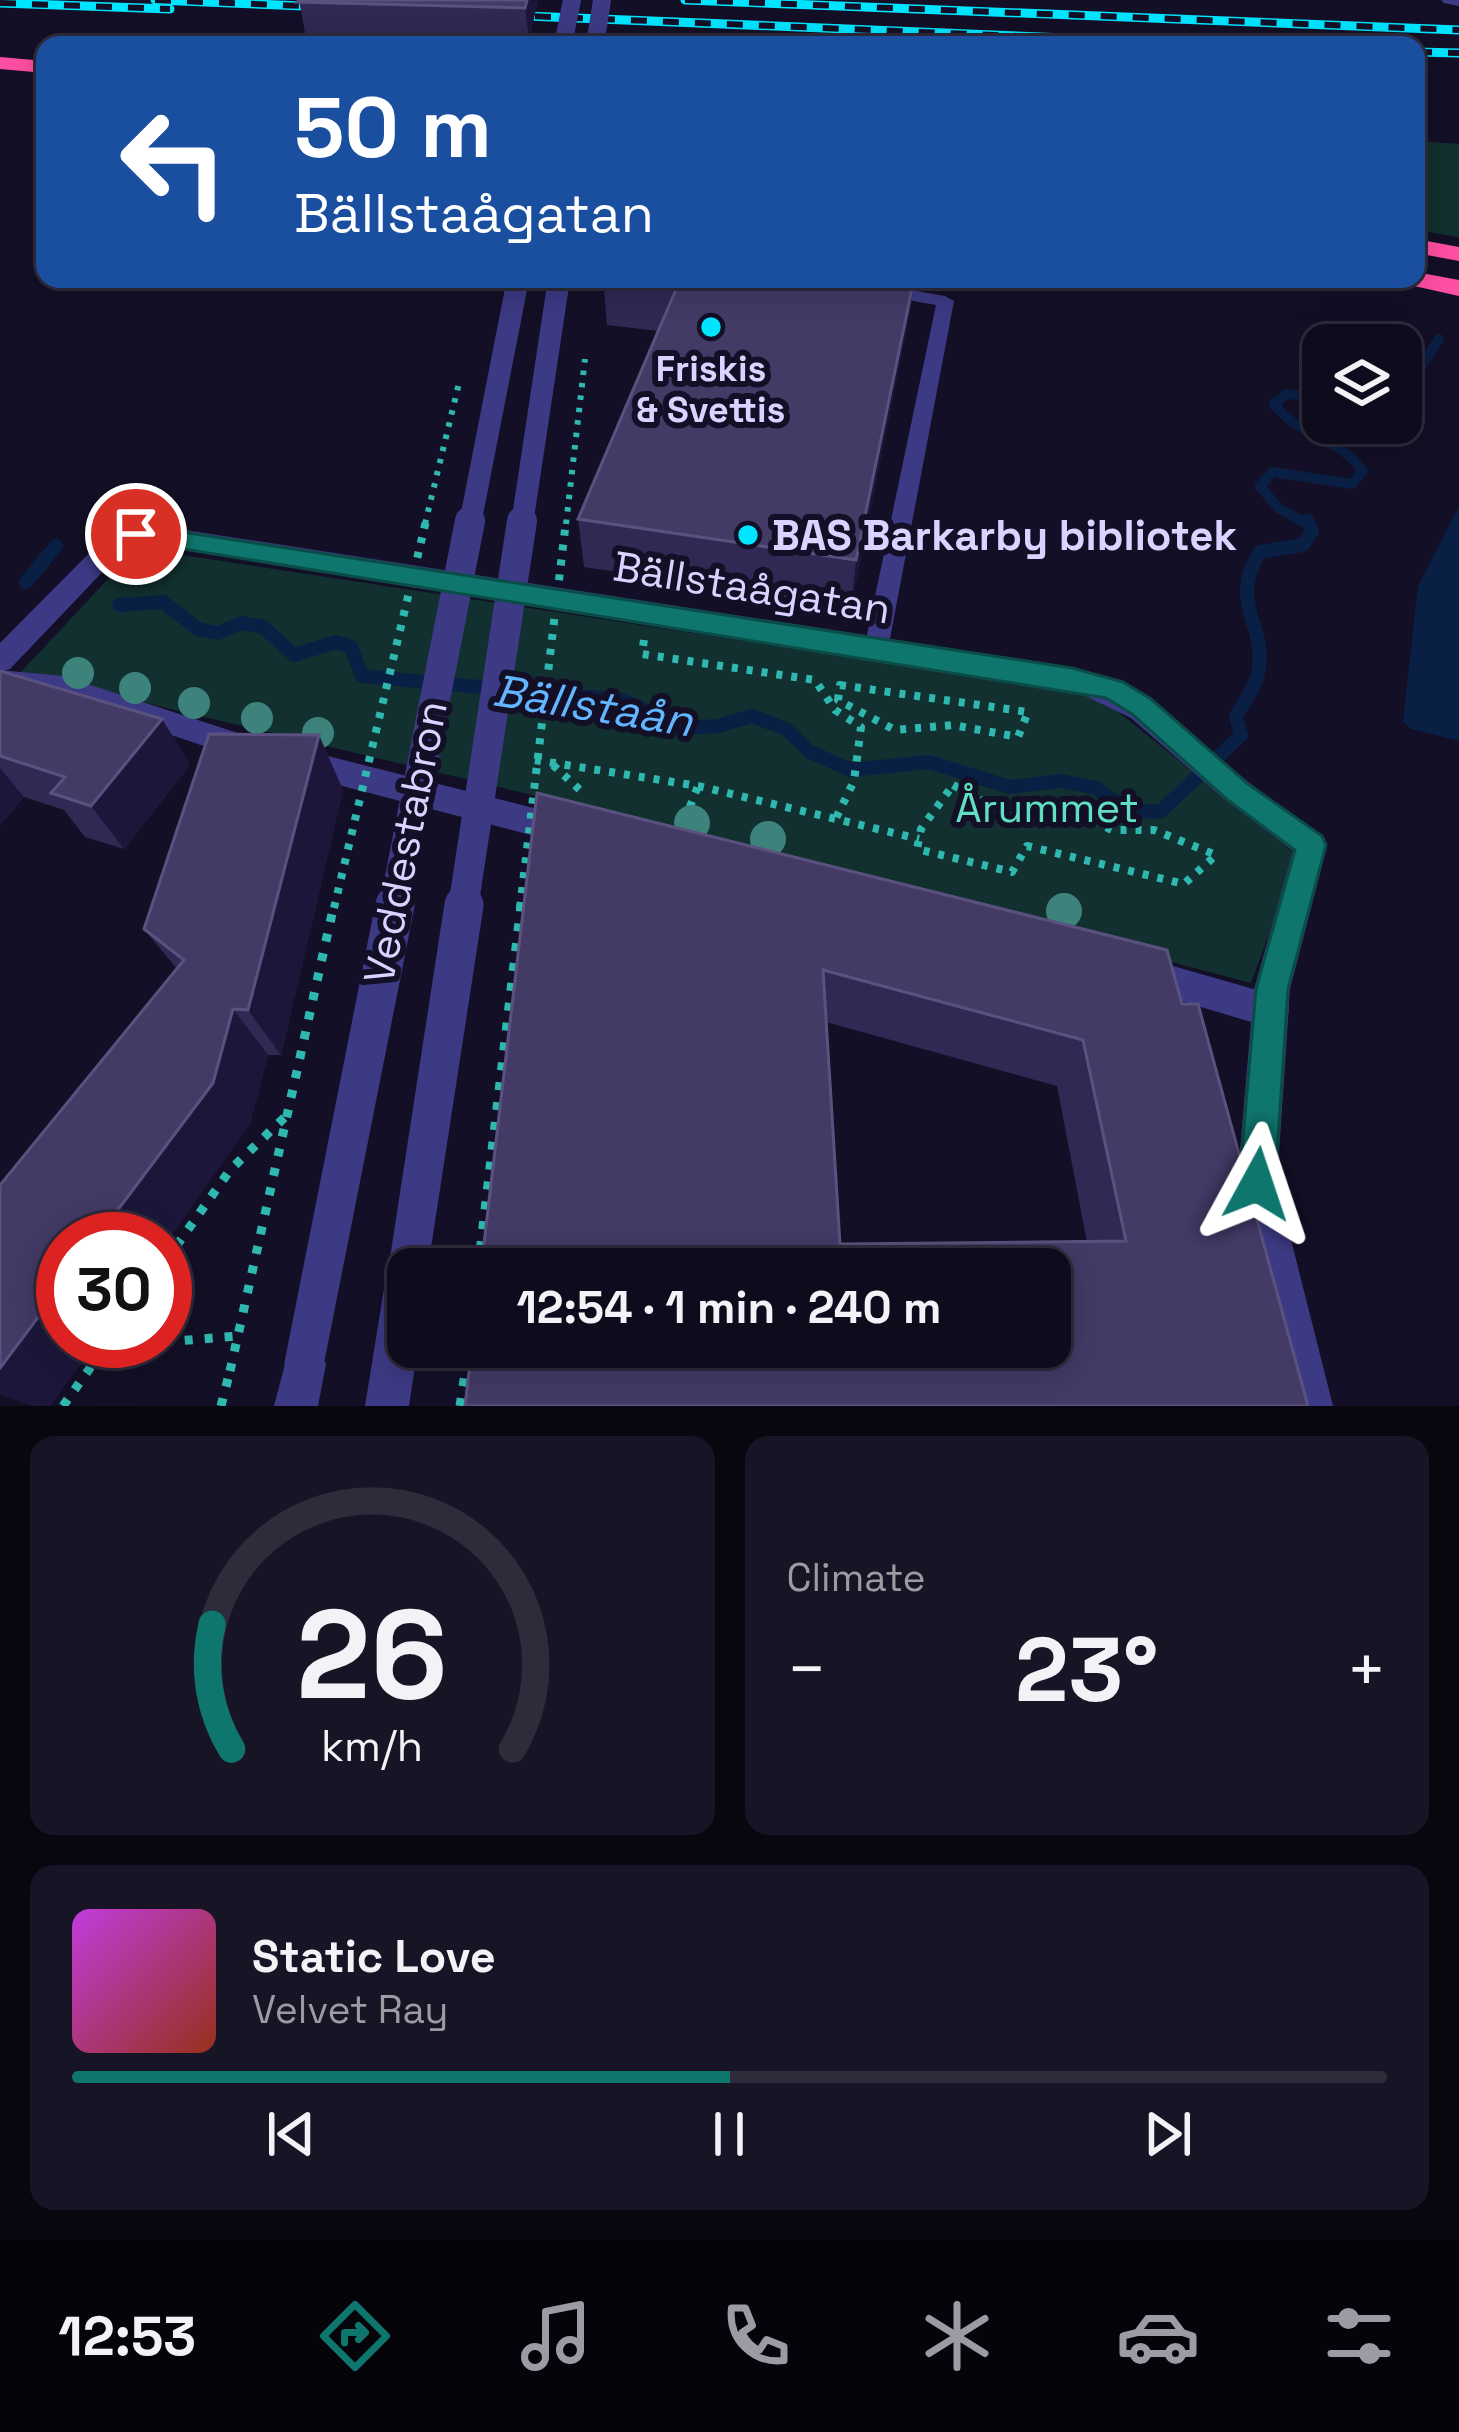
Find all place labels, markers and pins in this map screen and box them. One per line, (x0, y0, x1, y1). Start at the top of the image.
marker: Friskis & Svettis (698, 314, 724, 340)
place label: Friskis & Svettis (637, 346, 785, 433)
pin (85, 483, 187, 585)
place label: BAS Barkarby bibliotek (772, 509, 1237, 562)
marker: BAS Barkarby bibliotek (735, 522, 761, 548)

